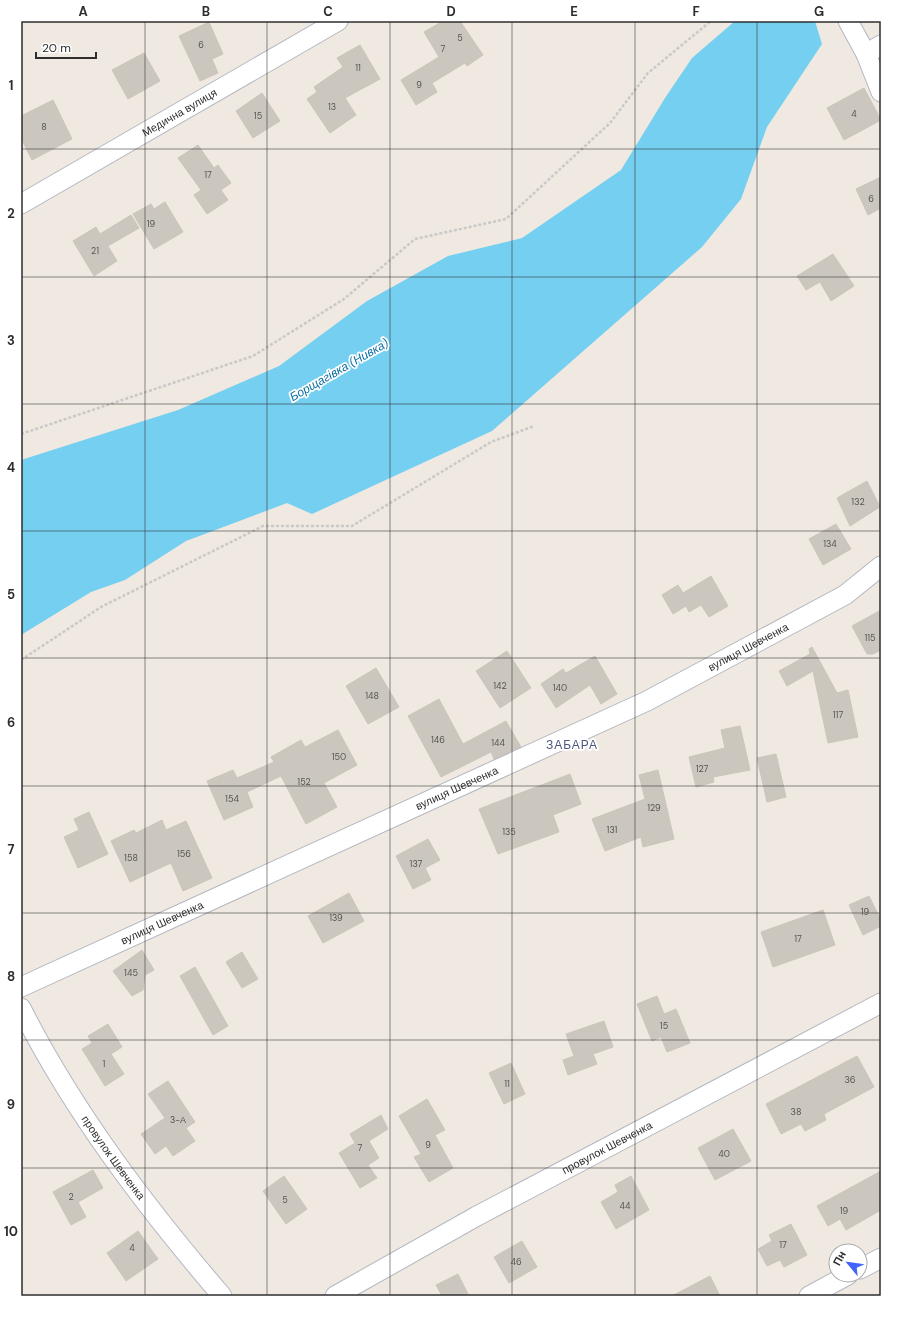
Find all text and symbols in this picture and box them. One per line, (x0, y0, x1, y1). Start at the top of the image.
text: A (78, 3, 88, 20)
text: B (202, 3, 210, 20)
text: C (323, 3, 333, 20)
text: D (446, 3, 456, 20)
text: E (570, 3, 578, 20)
text: F (692, 3, 700, 20)
text: G (814, 3, 824, 20)
house number: 5 (457, 32, 463, 44)
scale bar (36, 34, 96, 60)
house number: 6 (198, 39, 204, 51)
text: 20 m (42, 40, 71, 56)
house number: 7 (441, 43, 446, 55)
house number: 11 (355, 62, 361, 74)
text: 1 (9, 77, 13, 94)
house number: 9 (416, 79, 422, 91)
street label: Медична вулиця (139, 85, 220, 140)
house number: 13 (328, 101, 336, 113)
house number: 4 (851, 108, 857, 120)
house number: 15 (254, 110, 262, 122)
house number: 8 (41, 121, 47, 133)
house number: 17 (204, 169, 212, 181)
house number: 6 (868, 193, 874, 205)
text: 2 (7, 205, 15, 222)
house number: 19 (147, 218, 156, 230)
house number: 21 (91, 245, 99, 257)
text: 3 (7, 332, 15, 349)
water label: Борщагівка (Нивка) (287, 335, 392, 405)
text: 4 (7, 459, 15, 476)
house number: 132 (851, 496, 865, 508)
house number: 134 (823, 538, 837, 550)
text: 5 (7, 586, 15, 603)
street label: вулиця Шевченка (705, 619, 792, 674)
house number: 115 (864, 632, 876, 644)
house number: 142 (493, 680, 507, 692)
house number: 140 (553, 682, 567, 694)
house number: 148 (365, 690, 379, 702)
house number: 117 (833, 709, 843, 721)
text: 6 (7, 714, 15, 731)
house number: 146 (431, 734, 445, 746)
house number: 144 (491, 737, 505, 749)
district label: ЗАБАРА (546, 737, 598, 753)
house number: 150 (332, 751, 346, 763)
street label: вулиця Шевченка (413, 763, 501, 813)
house number: 127 (696, 763, 709, 775)
house number: 152 (297, 776, 311, 788)
house number: 154 (225, 793, 239, 805)
house number: 129 (647, 802, 661, 814)
house number: 131 (607, 824, 618, 836)
house number: 135 (502, 826, 516, 838)
text: 7 (8, 841, 15, 858)
house number: 156 (177, 848, 191, 860)
house number: 158 (124, 852, 138, 864)
house number: 137 (410, 858, 423, 870)
street label: вулиця Шевченка (118, 897, 206, 948)
house number: 19 (861, 906, 870, 918)
house number: 139 (329, 912, 343, 924)
house number: 17 (794, 933, 802, 945)
house number: 145 (124, 967, 138, 979)
text: 8 (7, 968, 15, 985)
house number: 15 (660, 1020, 668, 1032)
house number: 1 (103, 1058, 106, 1070)
house number: 36 (845, 1074, 856, 1086)
house number: 11 (504, 1078, 510, 1090)
text: 9 (7, 1096, 15, 1113)
house number: 38 (791, 1106, 801, 1118)
street label: провулок Шевченка (79, 1113, 149, 1203)
house number: 3-А (170, 1114, 186, 1126)
street label: провулок Шевченка (559, 1117, 655, 1177)
house number: 9 (425, 1139, 431, 1151)
house number: 7 (358, 1142, 363, 1154)
house number: 40 (718, 1148, 730, 1160)
house number: 2 (68, 1191, 74, 1203)
house number: 5 (282, 1194, 288, 1206)
house number: 44 (620, 1200, 631, 1212)
house number: 19 (840, 1205, 849, 1217)
text: 10 (4, 1223, 18, 1240)
house number: 17 (779, 1239, 787, 1251)
house number: 4 (129, 1242, 135, 1254)
north arrow (828, 1243, 868, 1283)
text: Пн (830, 1248, 849, 1268)
house number: 46 (510, 1256, 522, 1268)

